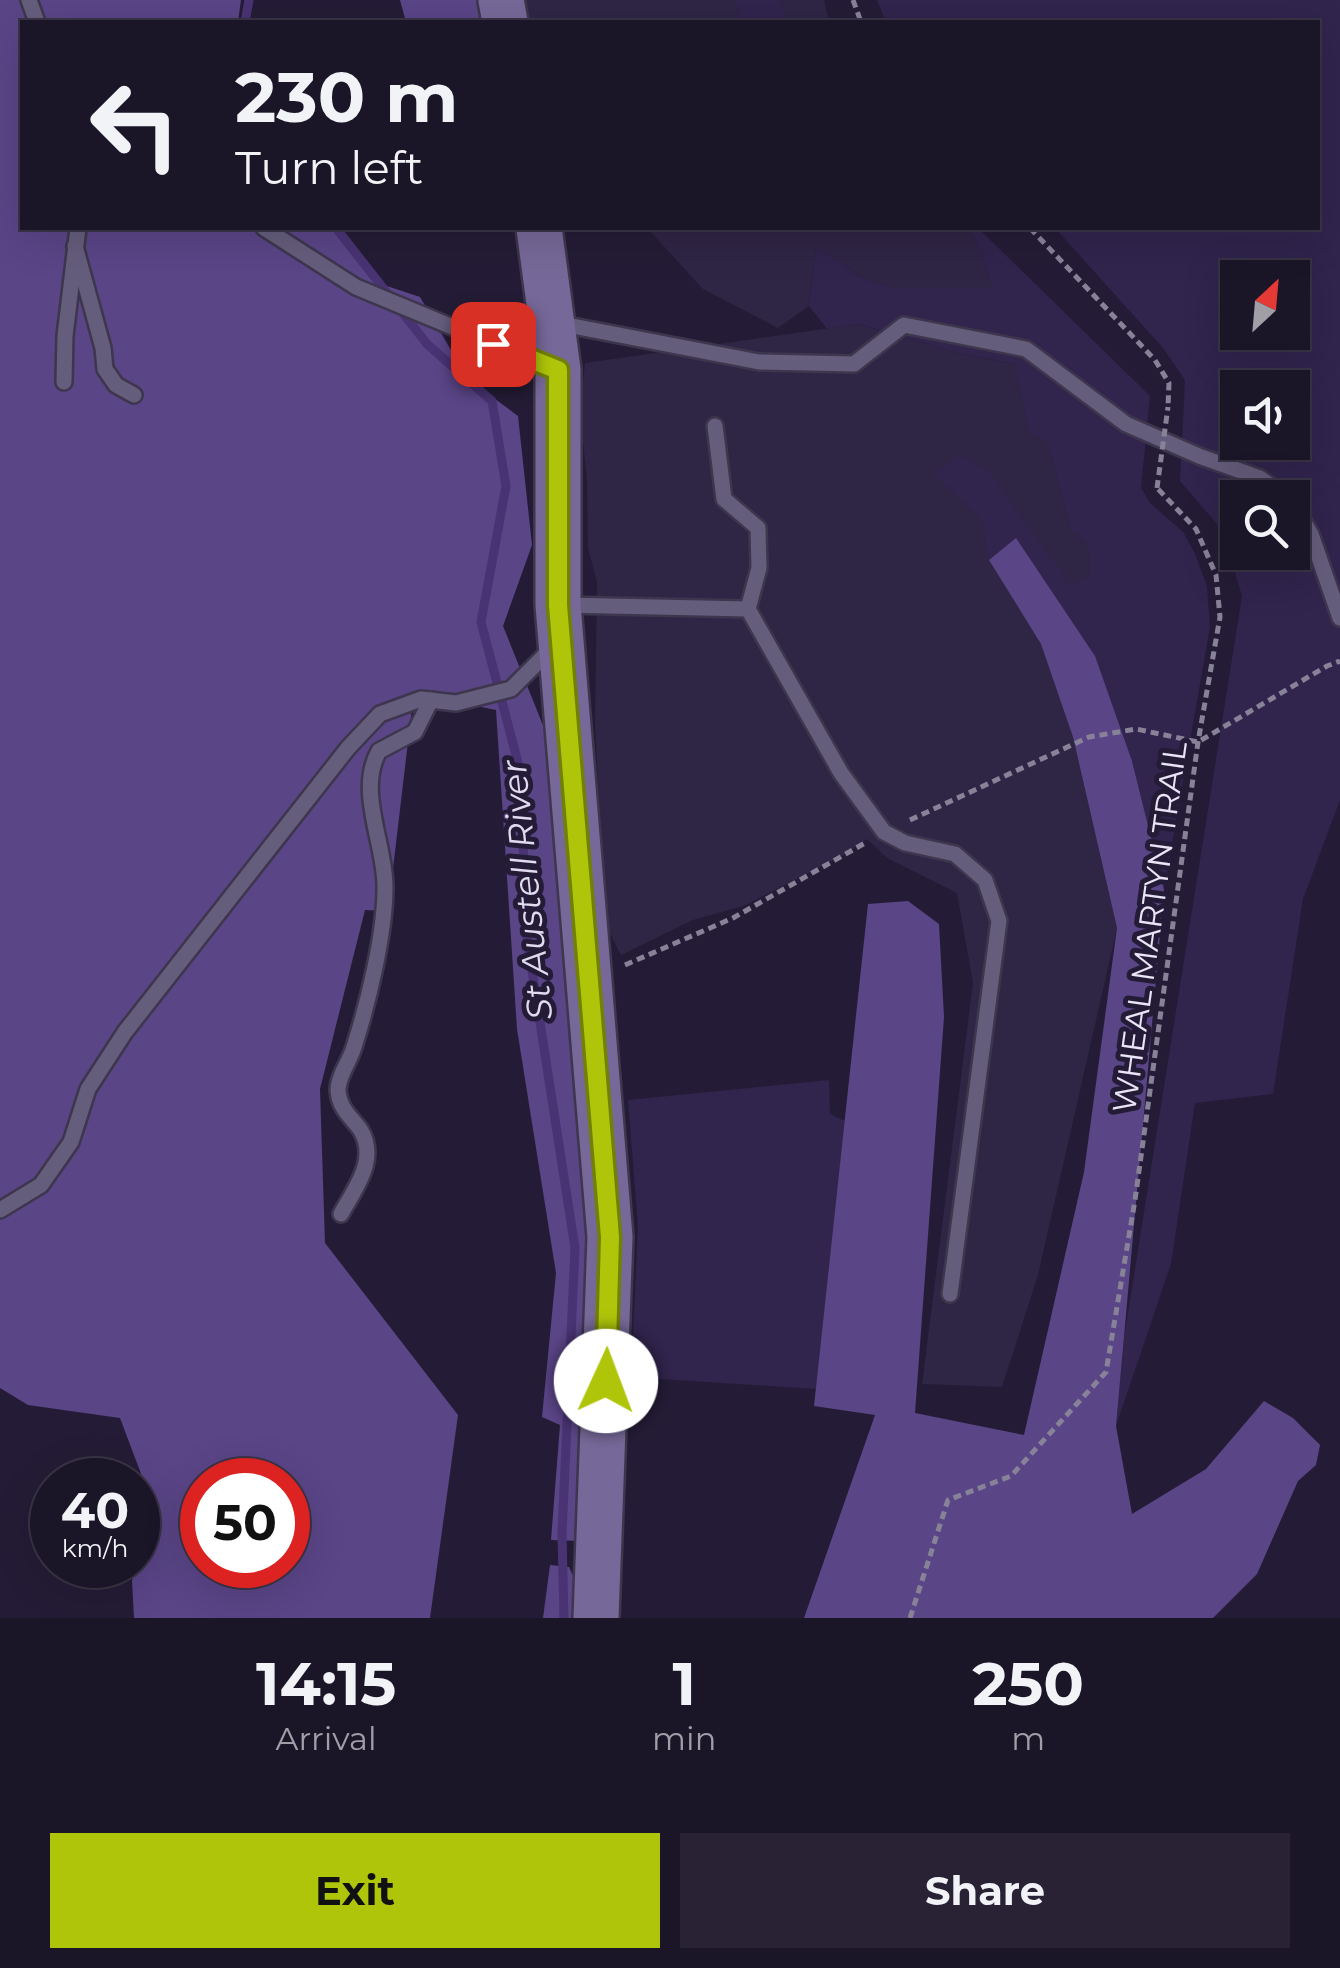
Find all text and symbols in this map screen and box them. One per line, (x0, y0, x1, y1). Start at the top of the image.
text: 230 m (235, 54, 459, 140)
icon: left (70, 60, 200, 190)
text: Turn left (235, 140, 423, 195)
north arrow (1220, 260, 1310, 350)
map controls (1220, 260, 1310, 570)
pin (451, 302, 536, 387)
icon: arrive (466, 317, 521, 372)
button: sound (1220, 370, 1310, 460)
button: search (1220, 480, 1310, 570)
street label: WHEAL MARTYN TRAIL (1104, 739, 1195, 1115)
water label: St Austell River (491, 757, 562, 1022)
position arrow (554, 1329, 658, 1433)
speed limit sign: 50 (180, 1458, 310, 1588)
text: 40 (61, 1480, 129, 1541)
text: km/h (62, 1533, 128, 1563)
text: 14:15 (256, 1647, 396, 1720)
text: 1 (672, 1647, 696, 1720)
text: 250 (972, 1647, 1084, 1720)
text: Arrival (276, 1719, 377, 1758)
text: min (652, 1719, 716, 1758)
text: m (1011, 1719, 1045, 1758)
button: Exit (50, 1833, 660, 1948)
button: Share (680, 1833, 1290, 1948)

